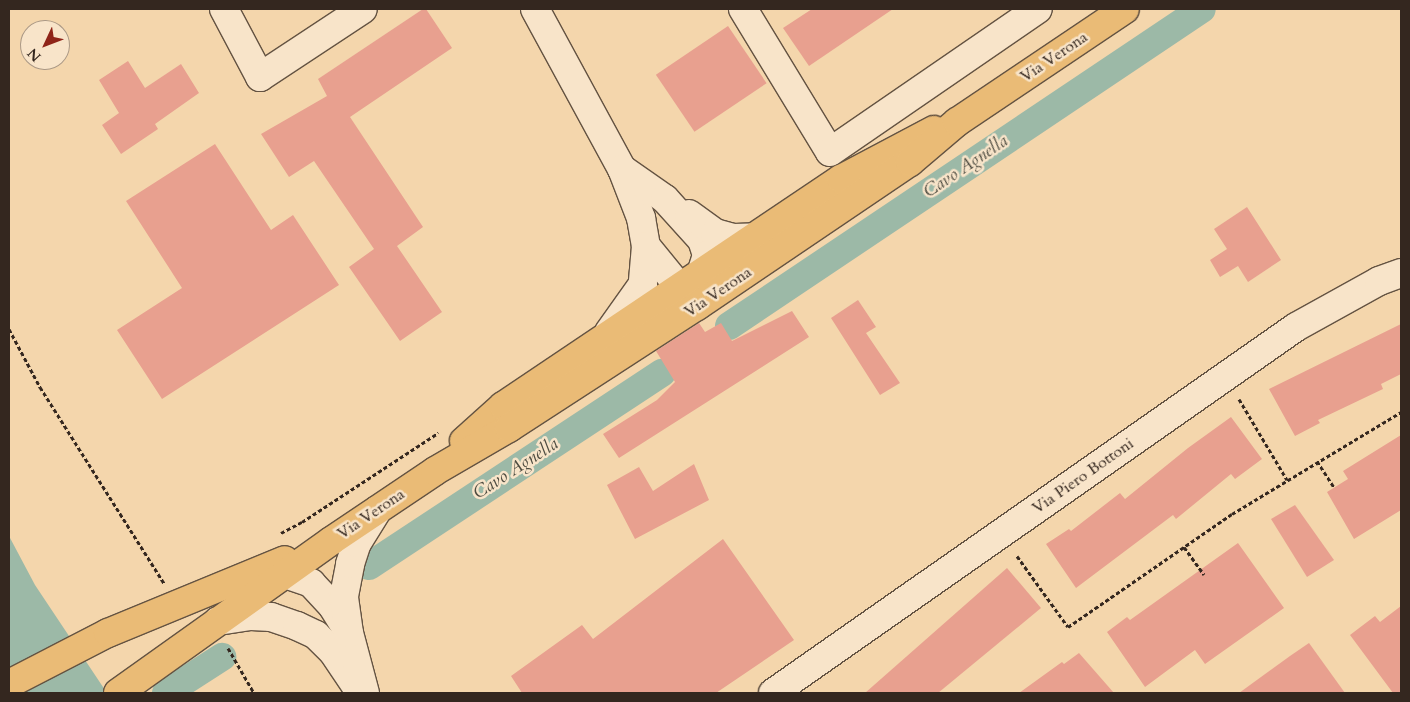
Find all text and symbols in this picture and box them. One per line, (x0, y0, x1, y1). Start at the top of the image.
north arrow (20, 20, 70, 70)
street label: Via Verona (1017, 28, 1091, 86)
text: N (23, 44, 45, 66)
water label: Cavo Agnella (920, 131, 1012, 203)
street label: Via Verona (681, 263, 755, 321)
water label: Cavo Agnella (469, 434, 563, 504)
street label: Via Piero Bottoni (1029, 434, 1137, 518)
street label: Via Verona (334, 485, 408, 543)

